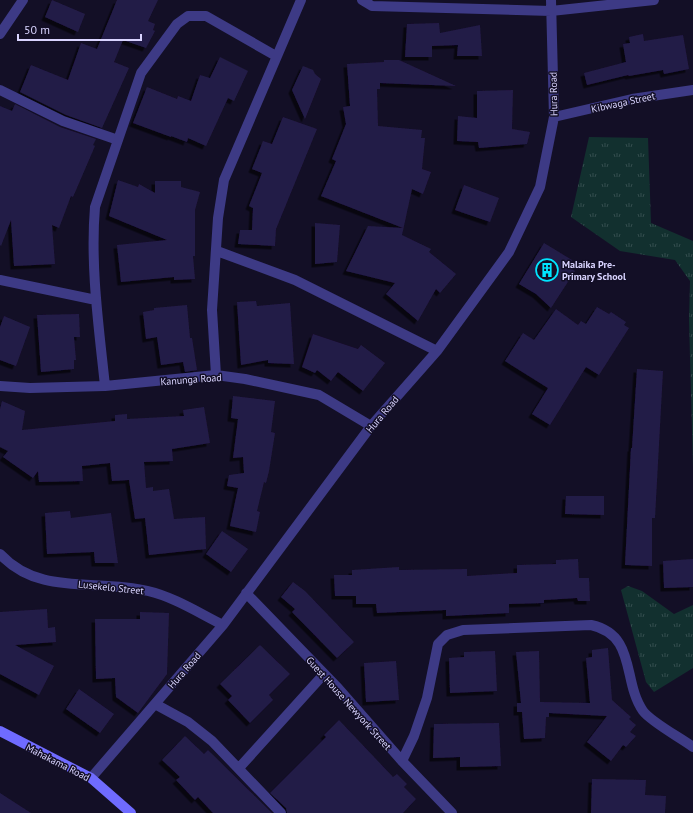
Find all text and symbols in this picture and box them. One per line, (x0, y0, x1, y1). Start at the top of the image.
scale bar (18, 16, 141, 42)
text: 50 m (24, 22, 50, 37)
street label: Hura Road (547, 72, 560, 116)
street label: Kibwaga Street (590, 89, 657, 116)
building icon: Malaika Pre- Primary School (534, 257, 560, 283)
place label: Malaika Pre- Primary School (562, 258, 626, 283)
street label: Kanunga Road (160, 371, 222, 388)
street label: Hura Road (363, 393, 402, 435)
street label: Lusekelo Street (78, 578, 145, 597)
street label: Hura Road (165, 649, 204, 691)
street label: Guest House Newyork Street (303, 654, 394, 753)
street label: Mahakama Road (24, 741, 92, 784)

